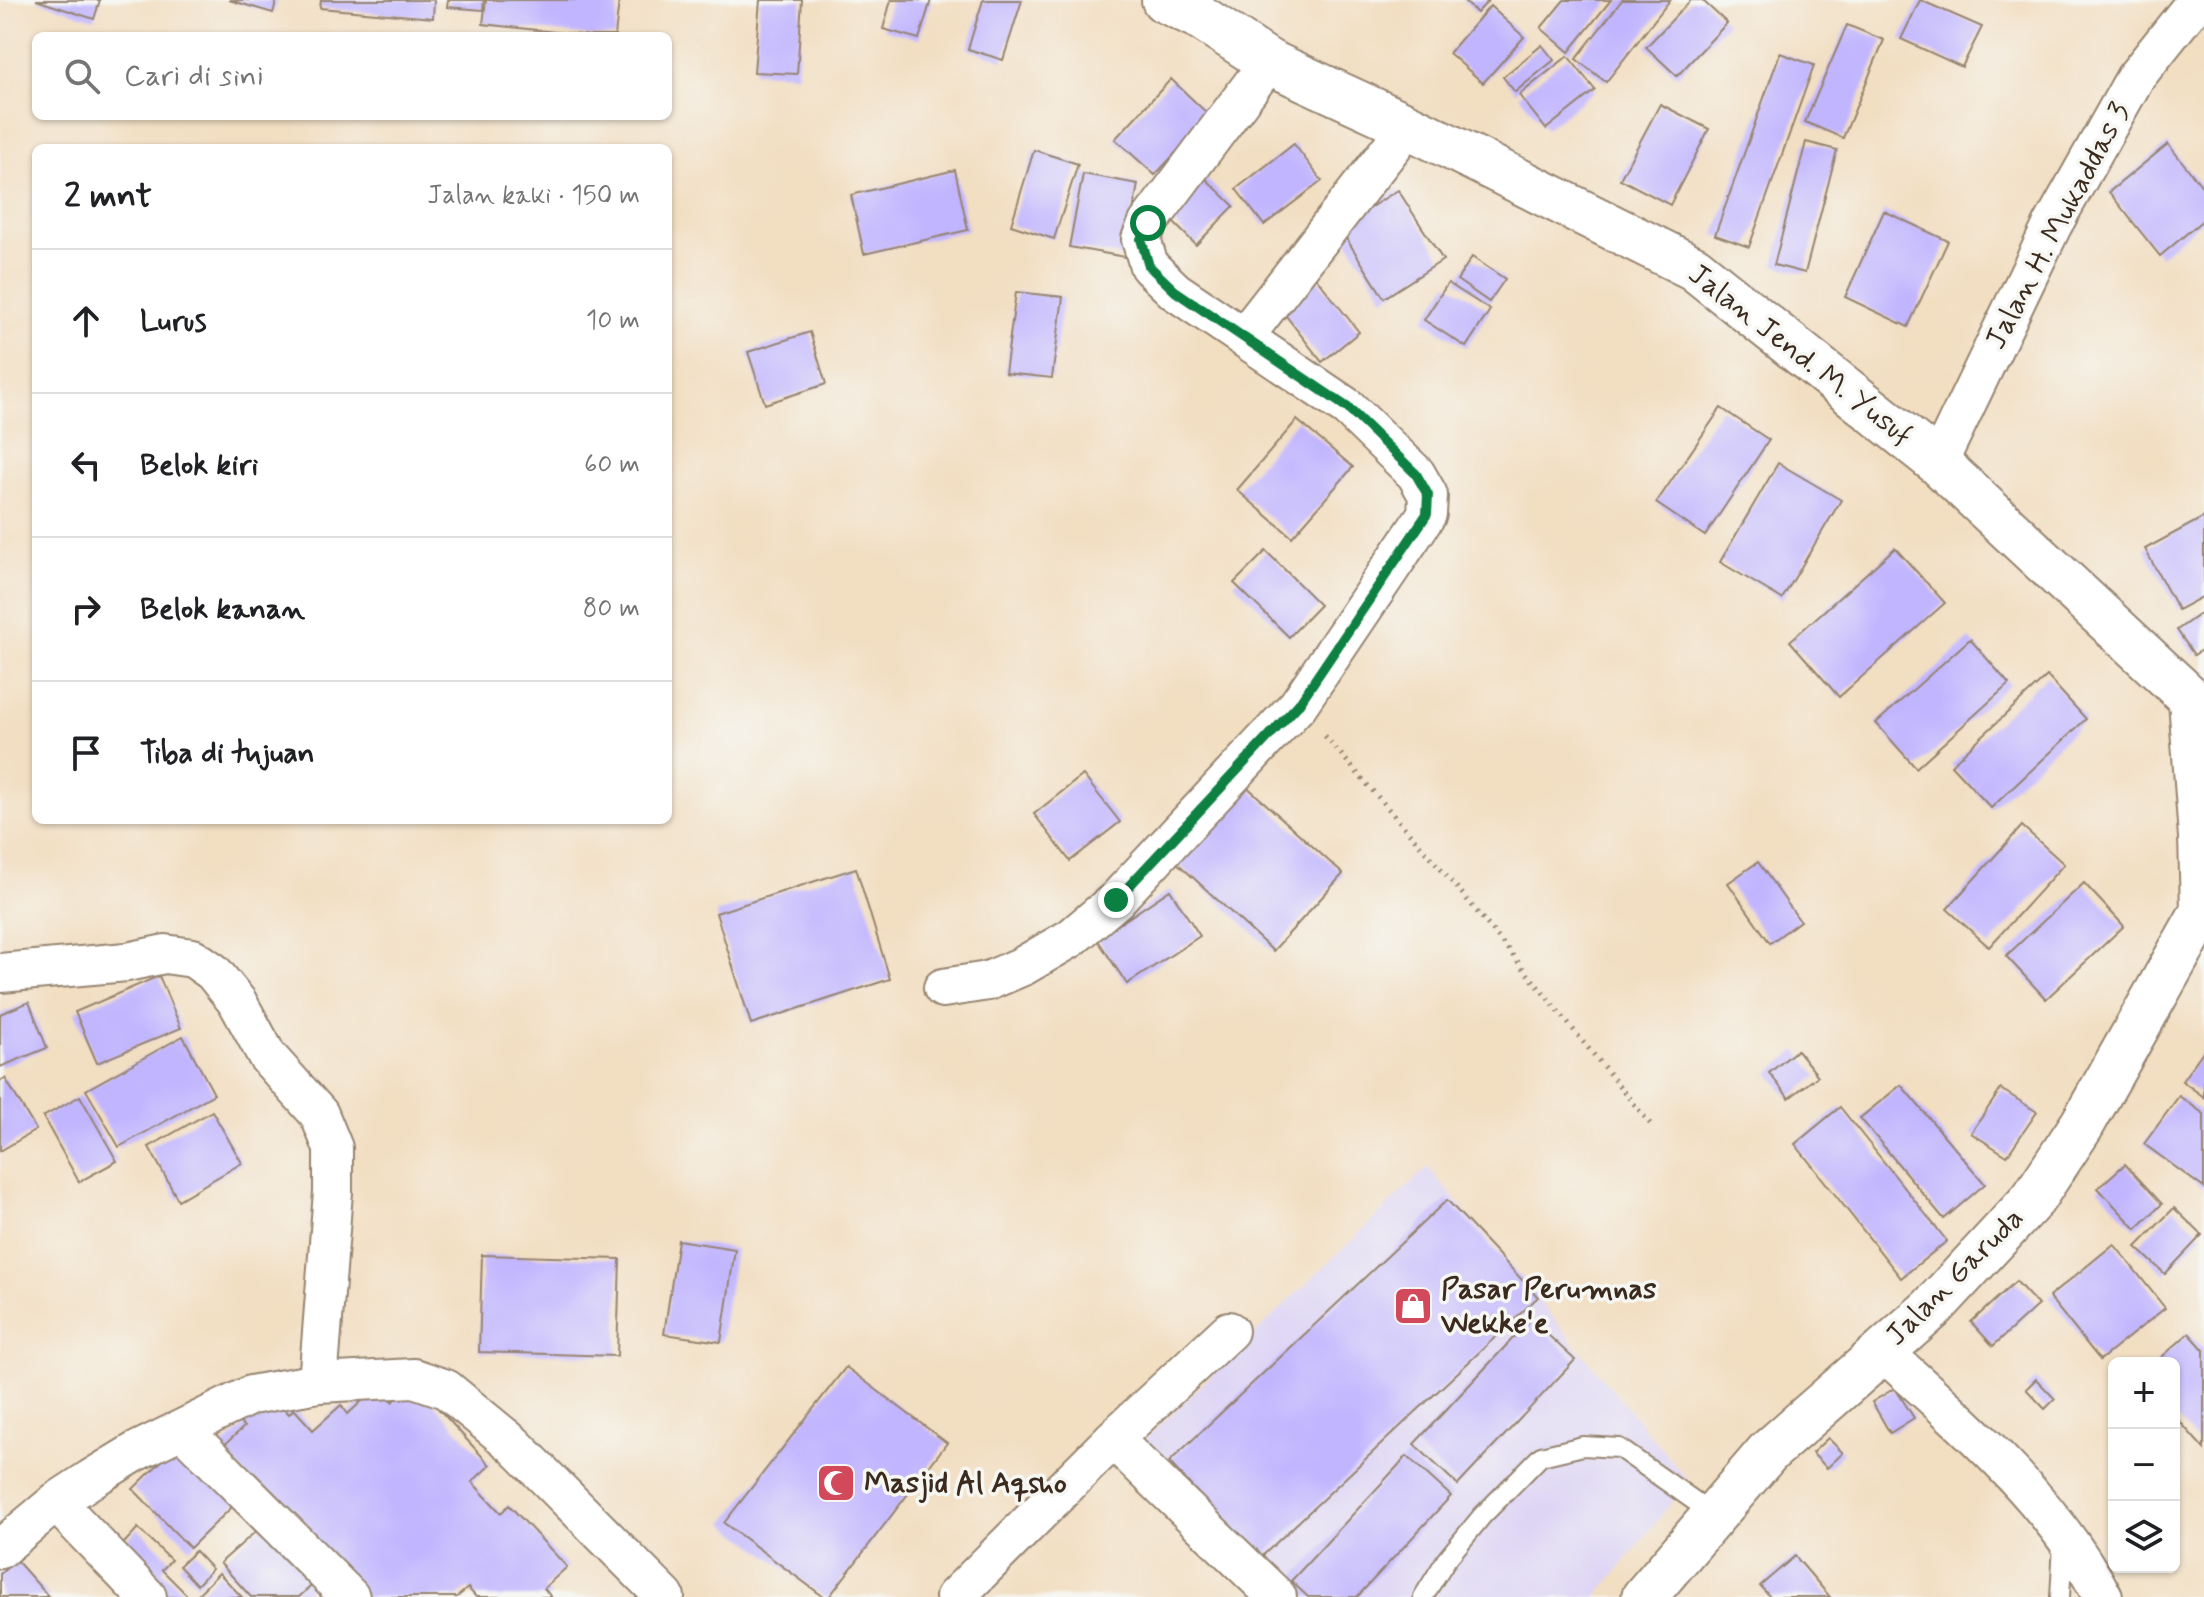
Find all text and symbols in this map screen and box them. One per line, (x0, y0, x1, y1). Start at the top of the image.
search box (32, 32, 672, 120)
icon: search (60, 54, 104, 98)
text: Cari di sini (124, 57, 264, 96)
street label: Jalan H. Mukaddas 3 (1976, 96, 2140, 356)
text: 2 mnt (64, 174, 152, 219)
text: Jalan kaki · 150 m (427, 179, 640, 213)
route start (1130, 205, 1166, 241)
street label: Jalan Jend. M. Yusuf (1680, 255, 1920, 455)
icon: ahead (64, 299, 108, 343)
text: Lurus (140, 302, 207, 341)
text: 10 m (586, 304, 640, 338)
icon: left (64, 443, 108, 487)
text: Belok kiri (140, 446, 258, 485)
text: 60 m (584, 448, 640, 482)
icon: right (64, 587, 108, 631)
text: Belok kanan (140, 590, 305, 629)
text: 80 m (583, 592, 640, 626)
icon: arrive (64, 731, 108, 775)
text: Tiba di tujuan (140, 734, 315, 773)
route end (1098, 882, 1134, 918)
street label: Jalan Garuda (1877, 1199, 2033, 1355)
place label: Pasar Perumnas Wekke'e (1440, 1270, 1657, 1343)
shop icon: Pasar Perumnas Wekke'e (1392, 1285, 1434, 1327)
map controls (2108, 1357, 2180, 1573)
button: + (2108, 1357, 2180, 1429)
button: − (2108, 1429, 2180, 1501)
mosque icon: Masjid Al Aqsho (815, 1462, 857, 1504)
place label: Masjid Al Aqsho (864, 1464, 1067, 1504)
button: layers (2108, 1501, 2180, 1573)

